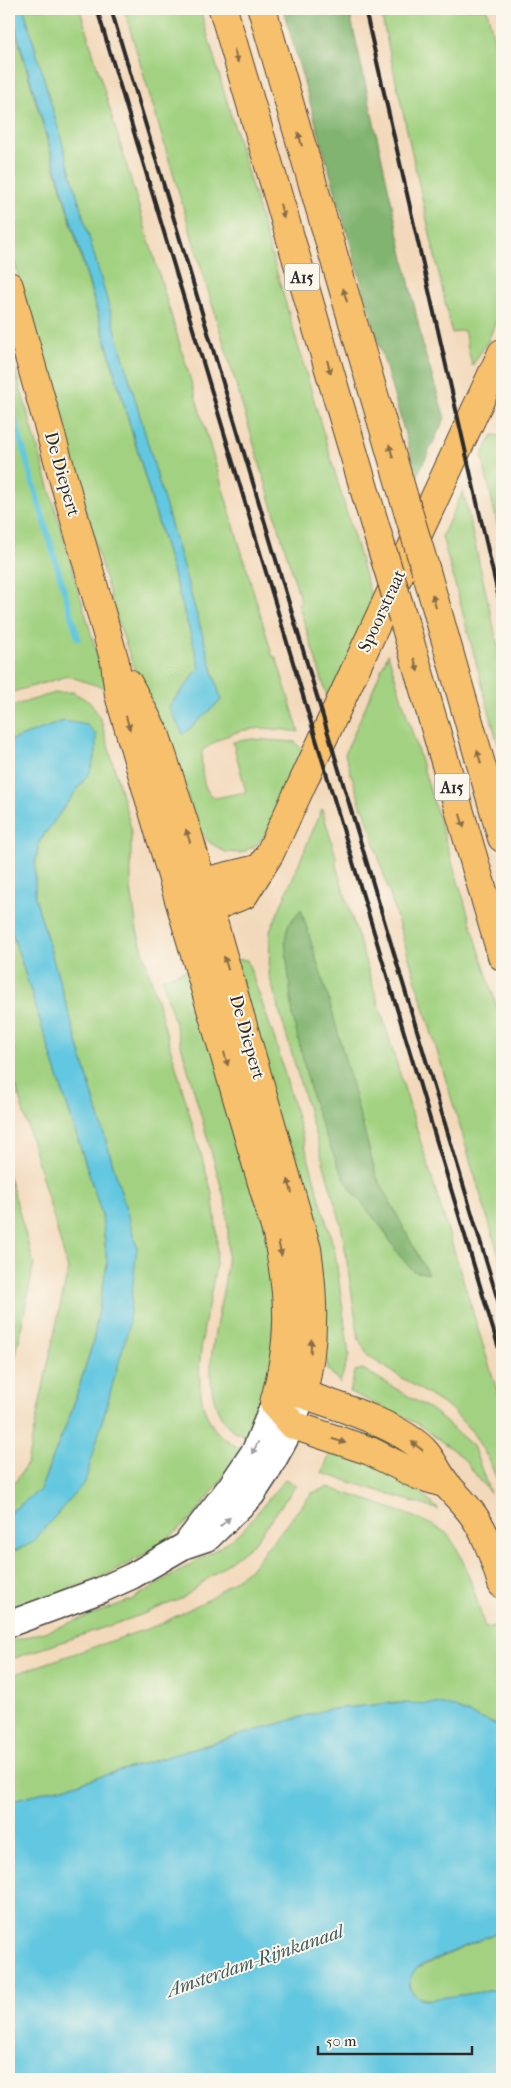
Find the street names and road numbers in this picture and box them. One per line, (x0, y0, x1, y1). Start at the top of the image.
road number: A15 (284, 264, 320, 290)
street label: De Diepert (40, 429, 84, 519)
street label: Spoorstraat (354, 566, 410, 656)
road number: A15 (434, 774, 470, 800)
street label: De Diepert (225, 992, 269, 1082)

